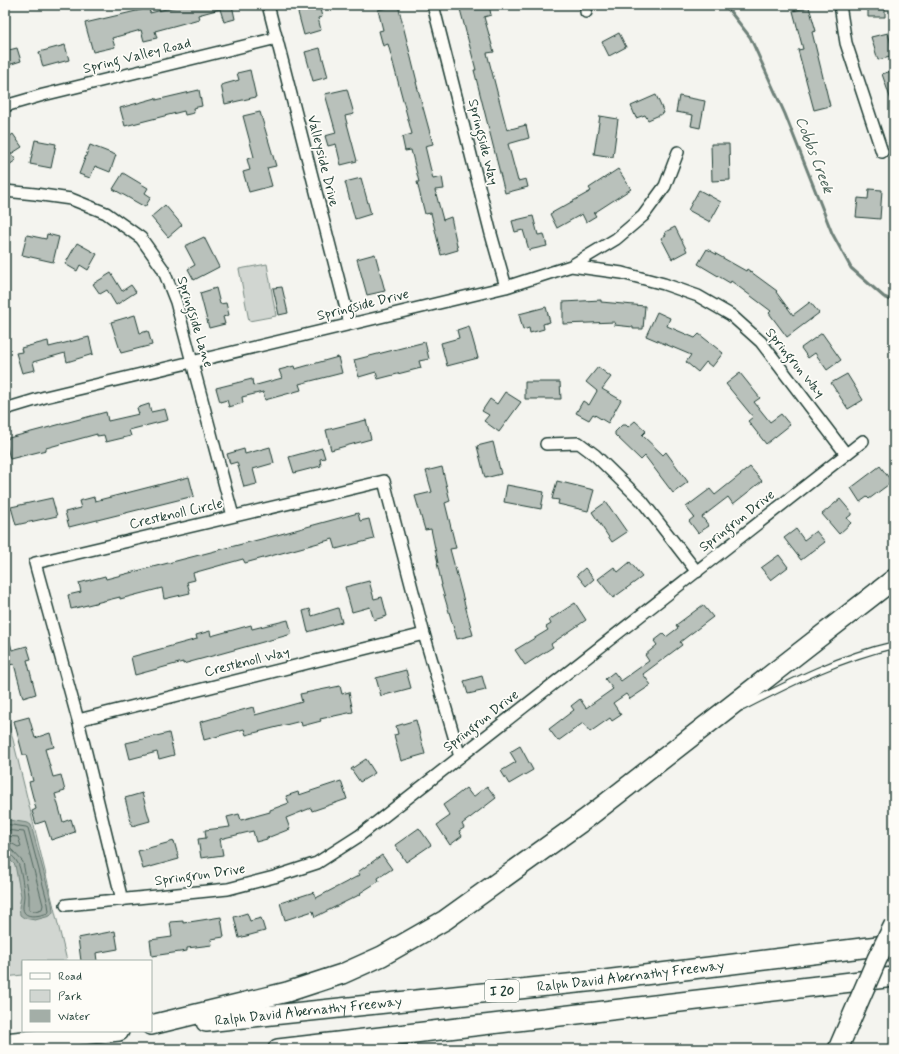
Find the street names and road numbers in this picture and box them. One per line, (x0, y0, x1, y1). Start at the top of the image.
street label: Spring Valley Road (81, 34, 193, 80)
street label: Springside Way (462, 97, 502, 187)
street label: Valleyside Drive (303, 113, 343, 209)
street label: Springside Lane (171, 274, 217, 370)
street label: Springside Drive (315, 285, 411, 327)
street label: Springrun Way (760, 324, 829, 403)
street label: Springrun Drive (695, 486, 780, 558)
street label: Crestknoll Circle (127, 494, 225, 534)
street label: Crestknoll Way (202, 643, 292, 681)
street label: Springrun Drive (439, 686, 524, 758)
street label: Springrun Drive (154, 860, 247, 892)
street label: Ralph David Abernathy Freeway (536, 956, 725, 996)
road number: I 20 (485, 980, 519, 1002)
street label: Ralph David Abernathy Freeway (214, 992, 403, 1030)

